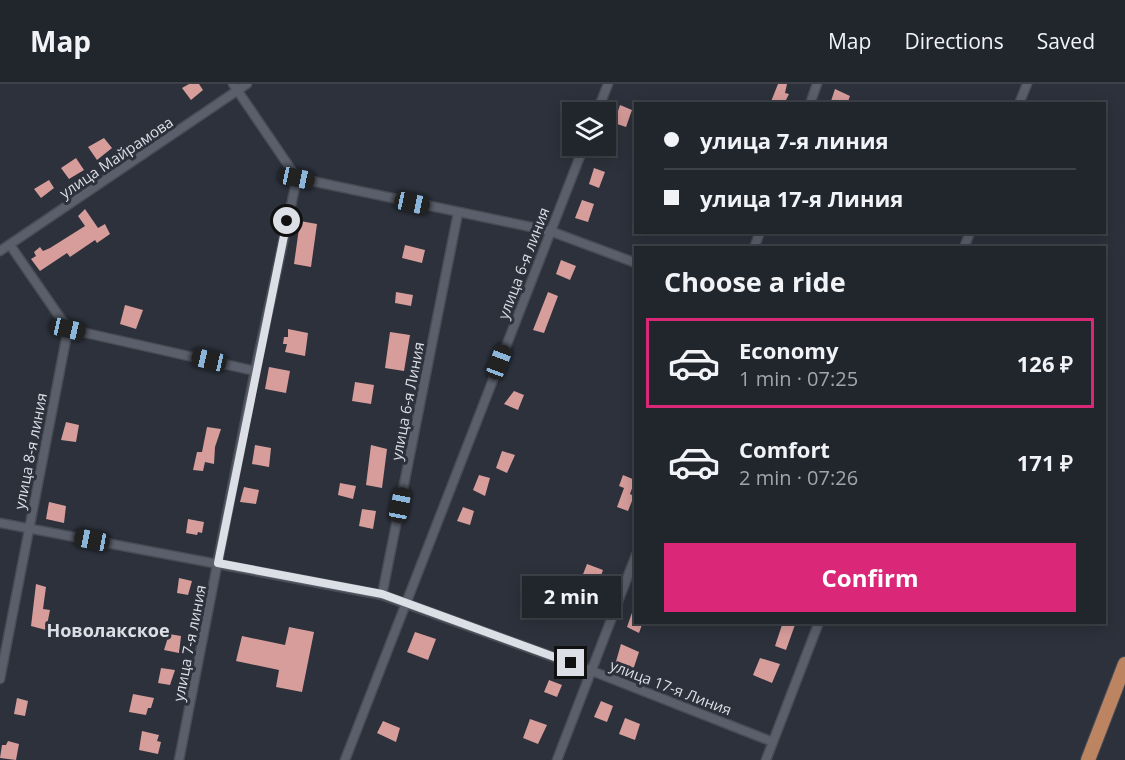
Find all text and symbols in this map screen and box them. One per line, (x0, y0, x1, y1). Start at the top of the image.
text: Map (30, 22, 91, 60)
text: Map (828, 27, 871, 55)
text: Directions (904, 27, 1004, 55)
text: Saved (1037, 27, 1095, 55)
map controls (562, 102, 616, 156)
button: layers (562, 102, 616, 156)
street label: улица Майрамова (55, 111, 177, 203)
text: улица 7-я линия (700, 125, 889, 155)
car (278, 165, 316, 191)
text: улица 17-я Линия (700, 183, 903, 213)
car (393, 190, 431, 216)
street label: улица 6-я линия (492, 204, 554, 322)
route start (273, 207, 300, 234)
text: Choose a ride (664, 263, 846, 300)
car (48, 316, 88, 342)
text: Economy (739, 335, 838, 365)
icon: car (667, 336, 721, 390)
street label: улица 6-я Линия (386, 340, 428, 462)
car (484, 342, 514, 382)
car (189, 347, 229, 373)
text: 126 ₽ (1017, 348, 1073, 378)
text: 1 min · 07:25 (739, 365, 858, 392)
street label: улица 8-я линия (9, 391, 51, 511)
text: Comfort (739, 434, 830, 464)
icon: car (667, 435, 721, 489)
text: 171 ₽ (1017, 447, 1073, 477)
text: 2 min · 07:26 (739, 464, 858, 491)
car (388, 486, 412, 524)
car (73, 528, 111, 552)
button: Confirm (664, 543, 1076, 612)
callout: 2 min (522, 576, 620, 618)
street label: улица 7-я линия (168, 583, 210, 703)
text: 2 min (544, 583, 599, 610)
district label: Новолакское (46, 618, 170, 642)
route end (557, 649, 584, 676)
street label: улица 17-я Линия (607, 655, 735, 719)

